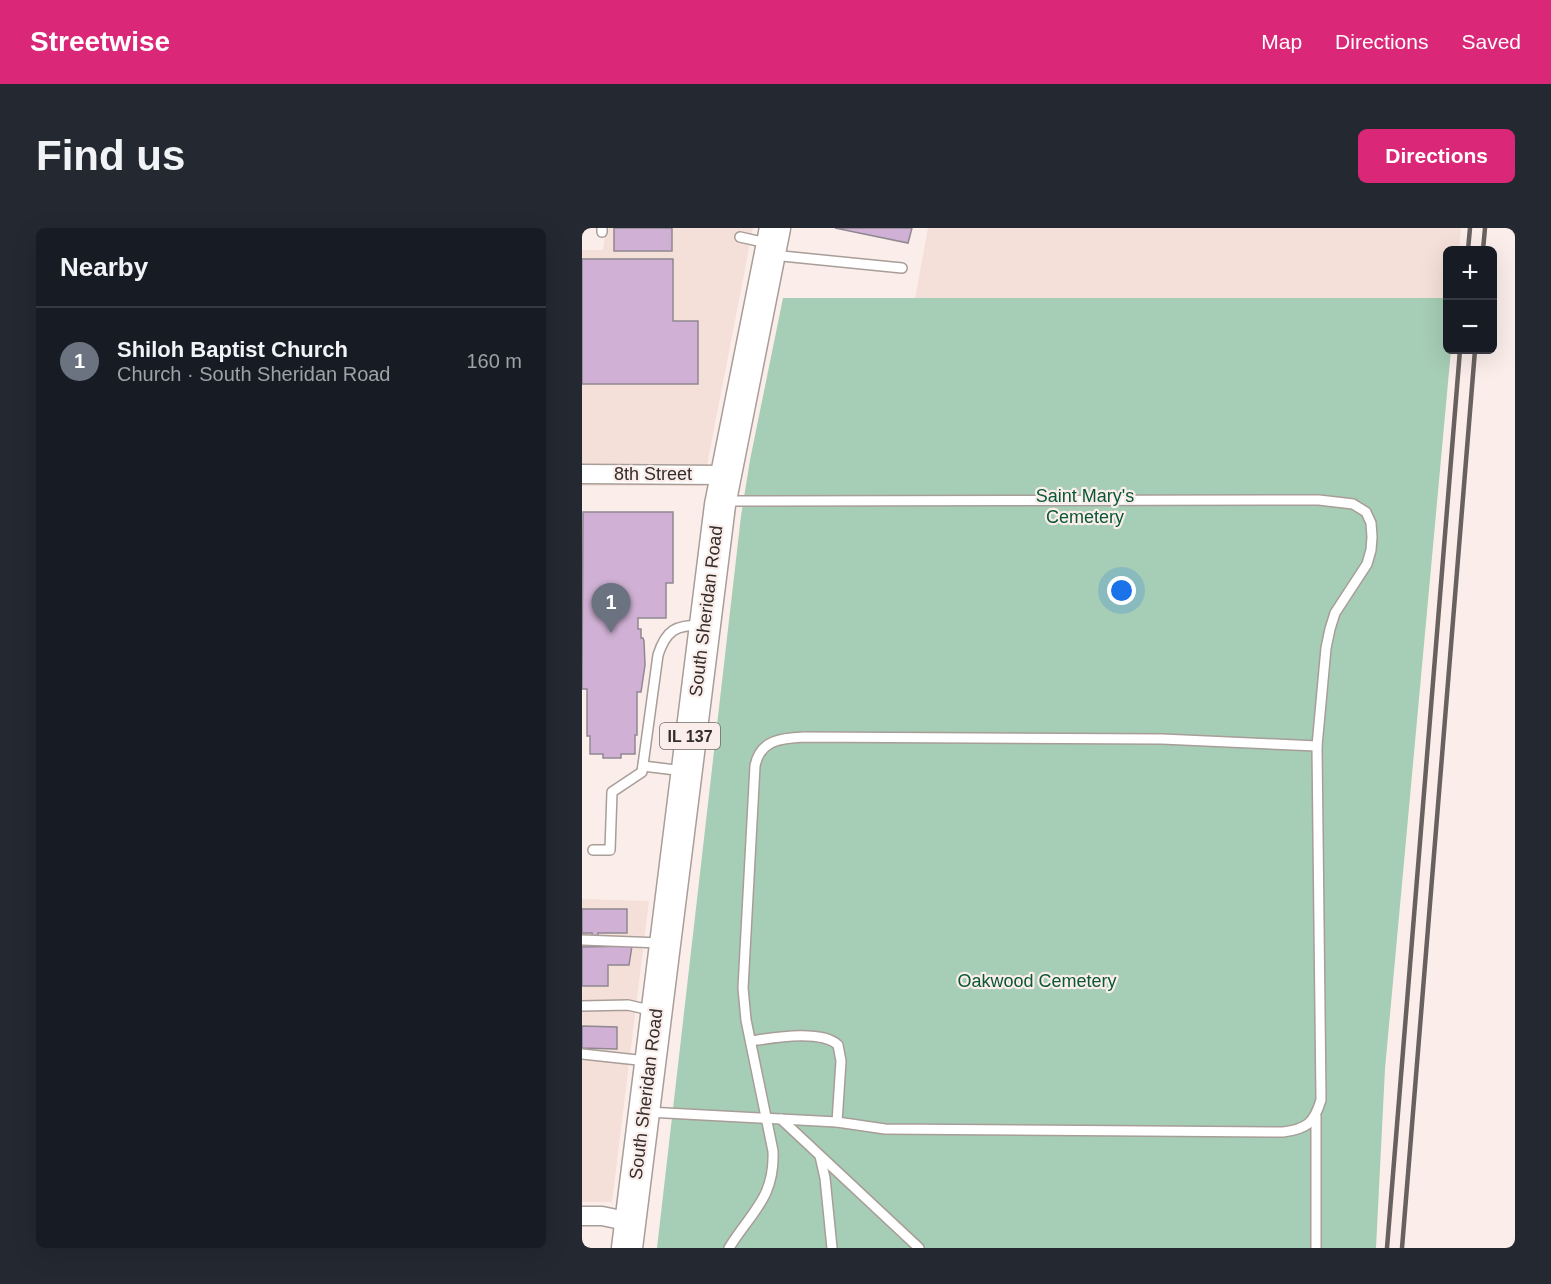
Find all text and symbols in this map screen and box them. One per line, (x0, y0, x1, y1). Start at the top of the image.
text: Streetwise (30, 26, 170, 57)
text: Map (1261, 30, 1302, 53)
text: Directions (1335, 30, 1428, 53)
text: Saved (1461, 30, 1521, 53)
button: Directions (1358, 129, 1515, 183)
text: Find us (36, 132, 185, 179)
map controls (1443, 246, 1497, 354)
button: + (1443, 246, 1497, 300)
text: Nearby (60, 252, 148, 282)
button: − (1443, 300, 1497, 354)
text: Shiloh Baptist Church (117, 337, 348, 362)
text: 1 (74, 350, 85, 372)
text: 160 m (466, 350, 522, 372)
text: Church · South Sheridan Road (117, 363, 391, 385)
street label: 8th Street (614, 464, 692, 484)
park label: Saint Mary's Cemetery (1036, 486, 1134, 527)
street label: South Sheridan Road (686, 524, 726, 698)
your location (1107, 576, 1136, 605)
pin: 1 (591, 584, 630, 633)
road number: IL 137 (660, 723, 720, 749)
park label: Oakwood Cemetery (957, 971, 1117, 991)
street label: South Sheridan Road (626, 1007, 666, 1181)

